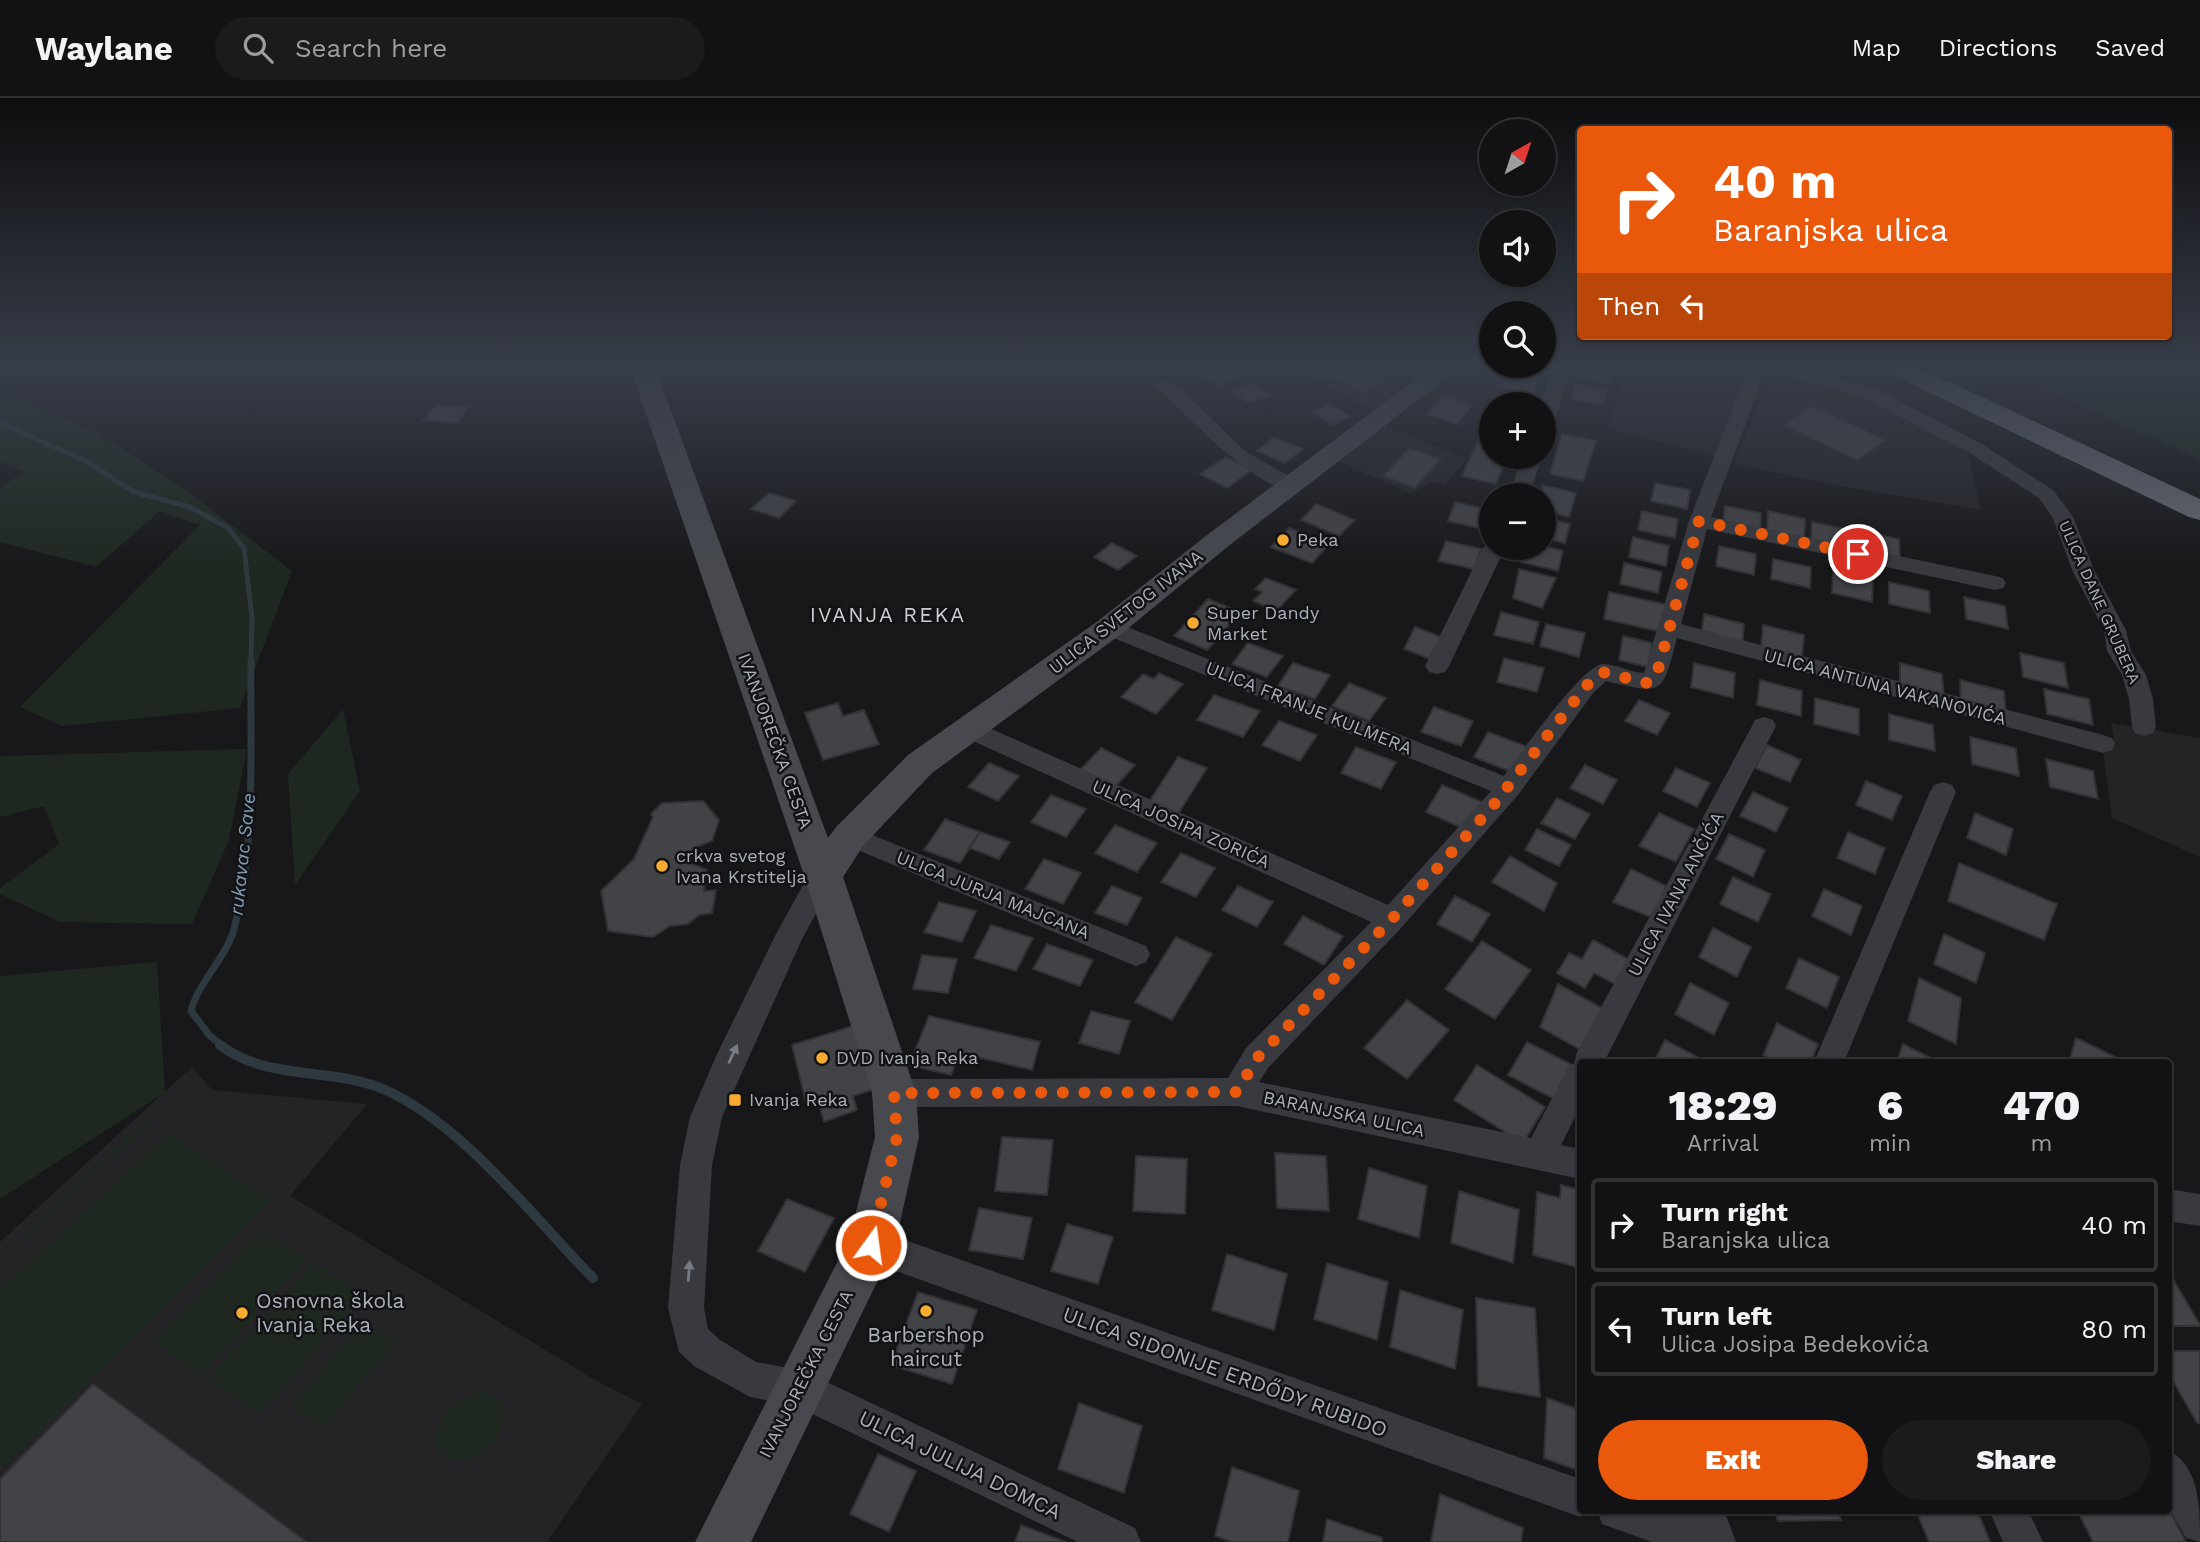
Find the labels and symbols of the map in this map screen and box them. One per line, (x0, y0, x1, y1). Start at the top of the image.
north arrow (1479, 119, 1556, 196)
street label: ULICA DANE GRUBERA (2055, 518, 2144, 687)
pin (1828, 524, 1888, 584)
place label: Peka (1297, 529, 1338, 550)
marker: Peka (1275, 532, 1291, 548)
street label: ULICA SVETOG IVANA (1045, 545, 1207, 678)
district label: IVANJA REKA (810, 602, 966, 627)
place label: Super Dandy Market (1207, 602, 1320, 644)
marker: Super Dandy Market (1185, 615, 1201, 631)
street label: ULICA ANTUNA VAKANOVIĆA (1762, 644, 2009, 729)
street label: IVANJOREČKA CESTA (734, 650, 817, 832)
street label: ULICA FRANJE KULMERA (1203, 657, 1415, 759)
street label: ULICA JOSIPA ZORIĆA (1089, 775, 1273, 872)
water label: rukavac Save (225, 792, 260, 916)
street label: ULICA IVANA ANČIĆA (1623, 808, 1728, 980)
place label: crkva svetog Ivana Krstitelja (676, 845, 807, 887)
street label: ULICA JURJA MAJCANA (893, 846, 1093, 943)
marker: crkva svetog Ivana Krstitelja (654, 858, 670, 874)
one-way arrow (727, 1044, 738, 1064)
place label: DVD Ivanja Reka (836, 1047, 978, 1068)
marker: DVD Ivanja Reka (814, 1050, 830, 1066)
street label: BARANJSKA ULICA (1262, 1086, 1427, 1141)
place label: Ivanja Reka (749, 1089, 848, 1110)
marker: Ivanja Reka (727, 1092, 743, 1108)
position arrow (834, 1208, 908, 1282)
one-way arrow (684, 1260, 695, 1282)
street label: IVANJOREČKA CESTA (754, 1286, 857, 1461)
place label: Osnovna škola Ivanja Reka (256, 1288, 404, 1337)
street label: ULICA SIDONIJE ERDŐDY RUBIDO (1059, 1301, 1391, 1442)
marker: Barbershop haircut (918, 1303, 934, 1319)
marker: Osnovna škola Ivanja Reka (234, 1305, 250, 1321)
place label: Barbershop haircut (867, 1322, 985, 1371)
street label: ULICA JULIJA DOMCA (855, 1405, 1066, 1524)

